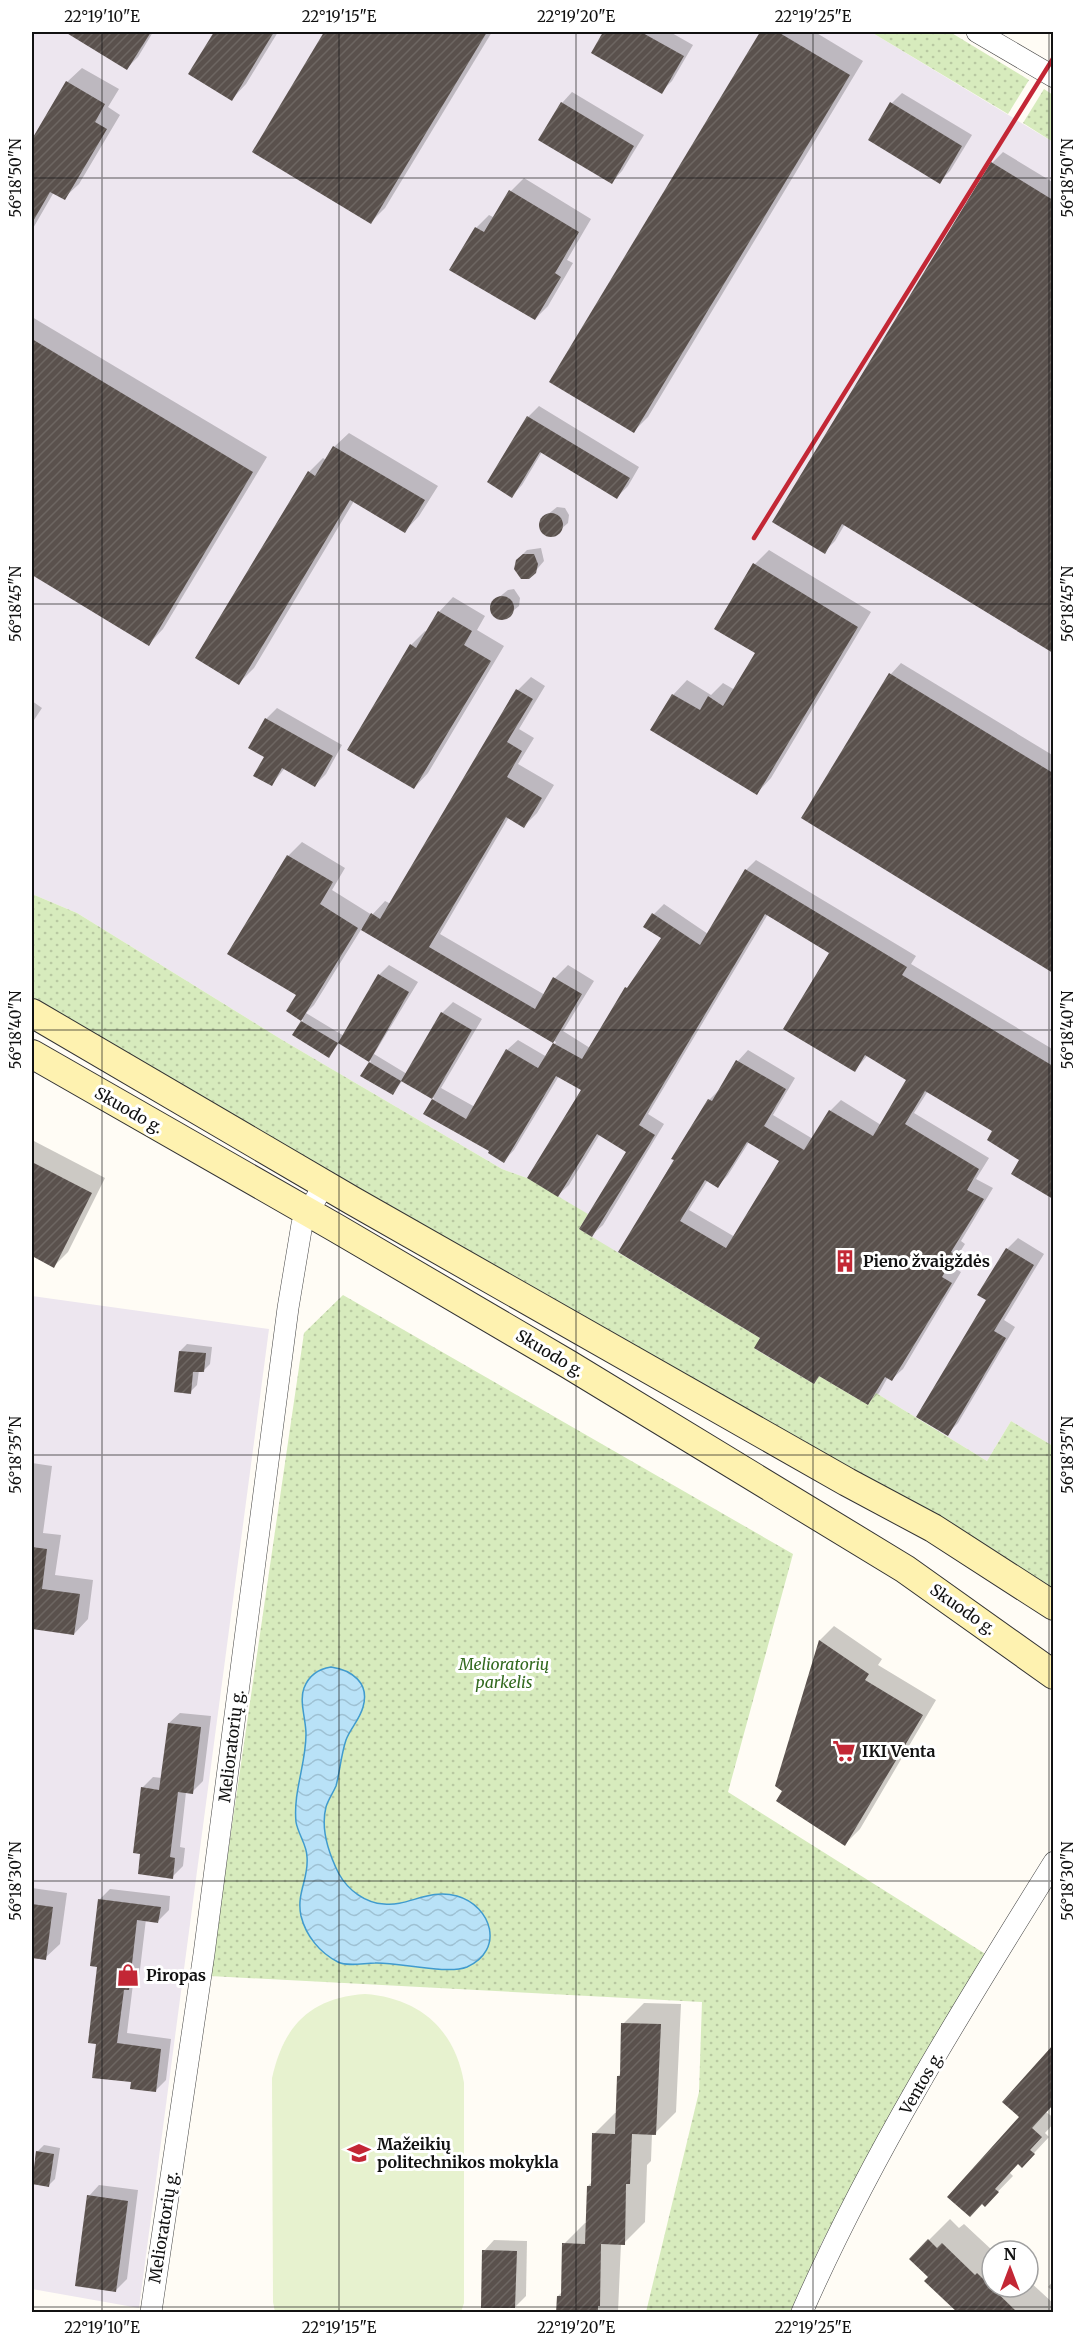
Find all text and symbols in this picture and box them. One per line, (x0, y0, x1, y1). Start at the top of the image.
text: 22°19'10"E (64, 7, 140, 26)
text: 22°19'15"E (302, 7, 377, 26)
text: 22°19'20"E (537, 7, 616, 26)
text: 22°19'25"E (775, 7, 852, 26)
text: 56°18'50"N (6, 138, 25, 218)
text: 56°18'50"N (1058, 138, 1077, 218)
text: 56°18'45"N (6, 566, 25, 642)
text: 56°18'45"N (1058, 566, 1077, 642)
text: 56°18'40"N (6, 990, 25, 1069)
text: 56°18'40"N (1058, 990, 1077, 1069)
street label: Skuodo g. (91, 1082, 167, 1138)
building icon: Pieno žvaigždės (832, 1248, 858, 1274)
place label: Pieno žvaigždės (863, 1251, 990, 1271)
street label: Skuodo g. (512, 1325, 588, 1381)
text: 56°18'35"N (6, 1416, 25, 1494)
text: 56°18'35"N (1058, 1416, 1077, 1494)
street label: Skuodo g. (926, 1579, 1000, 1639)
park label: Melioratorių parkelis (458, 1654, 549, 1692)
street label: Melioratorių g. (214, 1688, 248, 1804)
supermarket icon: IKI Venta (831, 1738, 857, 1764)
place label: IKI Venta (862, 1741, 936, 1761)
text: 56°18'30"N (6, 1841, 25, 1921)
text: 56°18'30"N (1058, 1841, 1077, 1921)
shop icon: Piropas (115, 1962, 141, 1988)
place label: Piropas (146, 1965, 206, 1985)
street label: Ventos g. (895, 2048, 947, 2119)
place label: Mažeikių politechnikos mokykla (377, 2134, 559, 2172)
school or university icon: Mažeikių politechnikos mokykla (346, 2140, 372, 2166)
street label: Melioratorių g. (144, 2169, 182, 2285)
north arrow (980, 2239, 1040, 2299)
text: N (1004, 2244, 1017, 2264)
text: 22°19'10"E (64, 2318, 140, 2337)
text: 22°19'15"E (302, 2318, 377, 2337)
text: 22°19'20"E (537, 2318, 616, 2337)
text: 22°19'25"E (775, 2318, 852, 2337)

